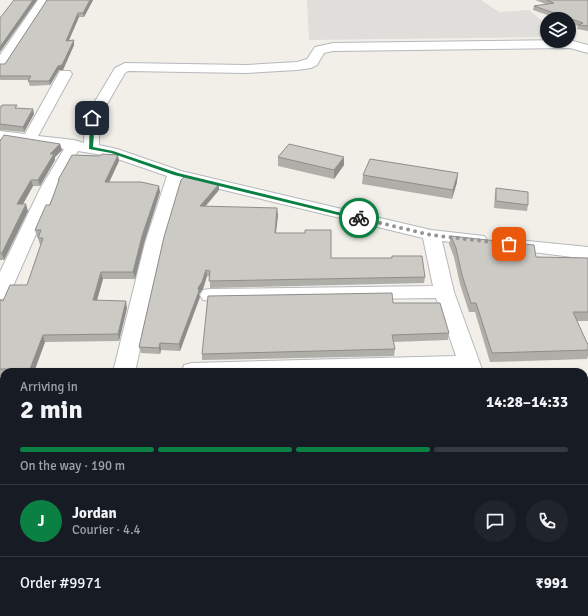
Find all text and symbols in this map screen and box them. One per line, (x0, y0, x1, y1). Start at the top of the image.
map controls (540, 12, 576, 48)
button: layers (540, 12, 576, 48)
pin (75, 101, 109, 135)
icon: home (81, 107, 103, 129)
courier (339, 198, 379, 238)
icon: bike (348, 207, 370, 229)
pin (492, 227, 526, 261)
icon: bag (498, 233, 520, 255)
text: Arriving in (20, 379, 78, 395)
text: 14:28–14:33 (486, 393, 568, 411)
text: 2 min (20, 394, 83, 426)
text: On the way · 190 m (20, 458, 125, 474)
button: chat (474, 500, 516, 542)
button: phone (526, 500, 568, 542)
text: Jordan (72, 504, 117, 522)
text: J (37, 512, 45, 530)
text: Courier · 4.4 (72, 522, 141, 538)
text: Order #9971 (20, 574, 102, 592)
text: ₹991 (536, 574, 568, 592)

